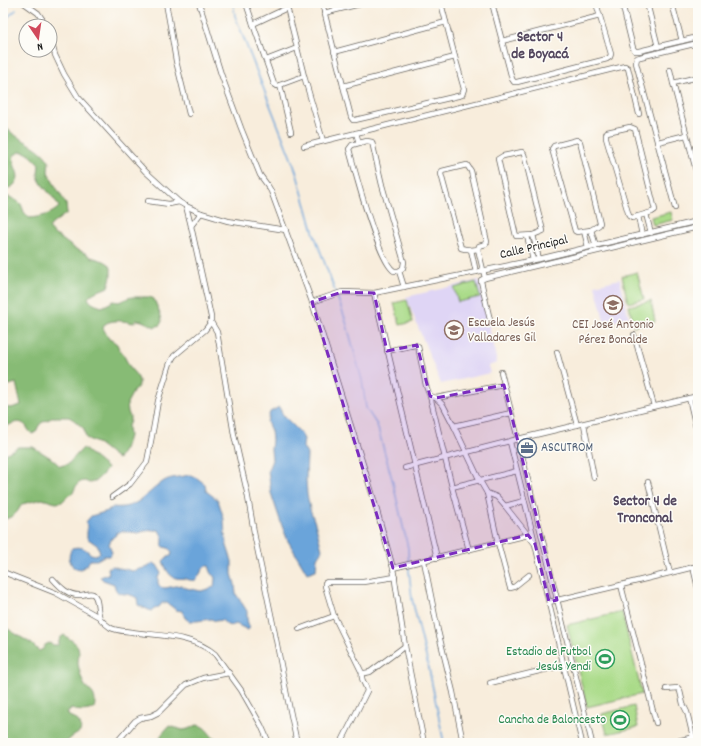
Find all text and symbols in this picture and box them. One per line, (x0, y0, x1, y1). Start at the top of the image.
north arrow (18, 18, 58, 58)
district label: Sector 4 de Boyacá (511, 27, 569, 66)
text: N (35, 37, 44, 54)
street label: Calle Principal (498, 231, 570, 265)
school or university icon: CEI José Antonio Pérez Bonalde (602, 294, 624, 316)
place label: Escuela Jesús Valladares Gil (468, 314, 536, 348)
place label: CEI José Antonio Pérez Bonalde (572, 316, 654, 350)
school or university icon: Escuela Jesús Valladares Gil (443, 319, 465, 341)
office icon: ASCUTROM (516, 437, 538, 459)
place label: ASCUTROM (541, 439, 593, 458)
district label: Sector 4 de Tronconal (613, 491, 677, 530)
place label: Estadio de Futbol Jesús Yendi (506, 643, 592, 677)
sports icon: Estadio de Futbol Jesús Yendi (594, 648, 616, 670)
sports icon: Cancha de Baloncesto (609, 709, 631, 731)
place label: Cancha de Baloncesto (498, 711, 606, 730)

